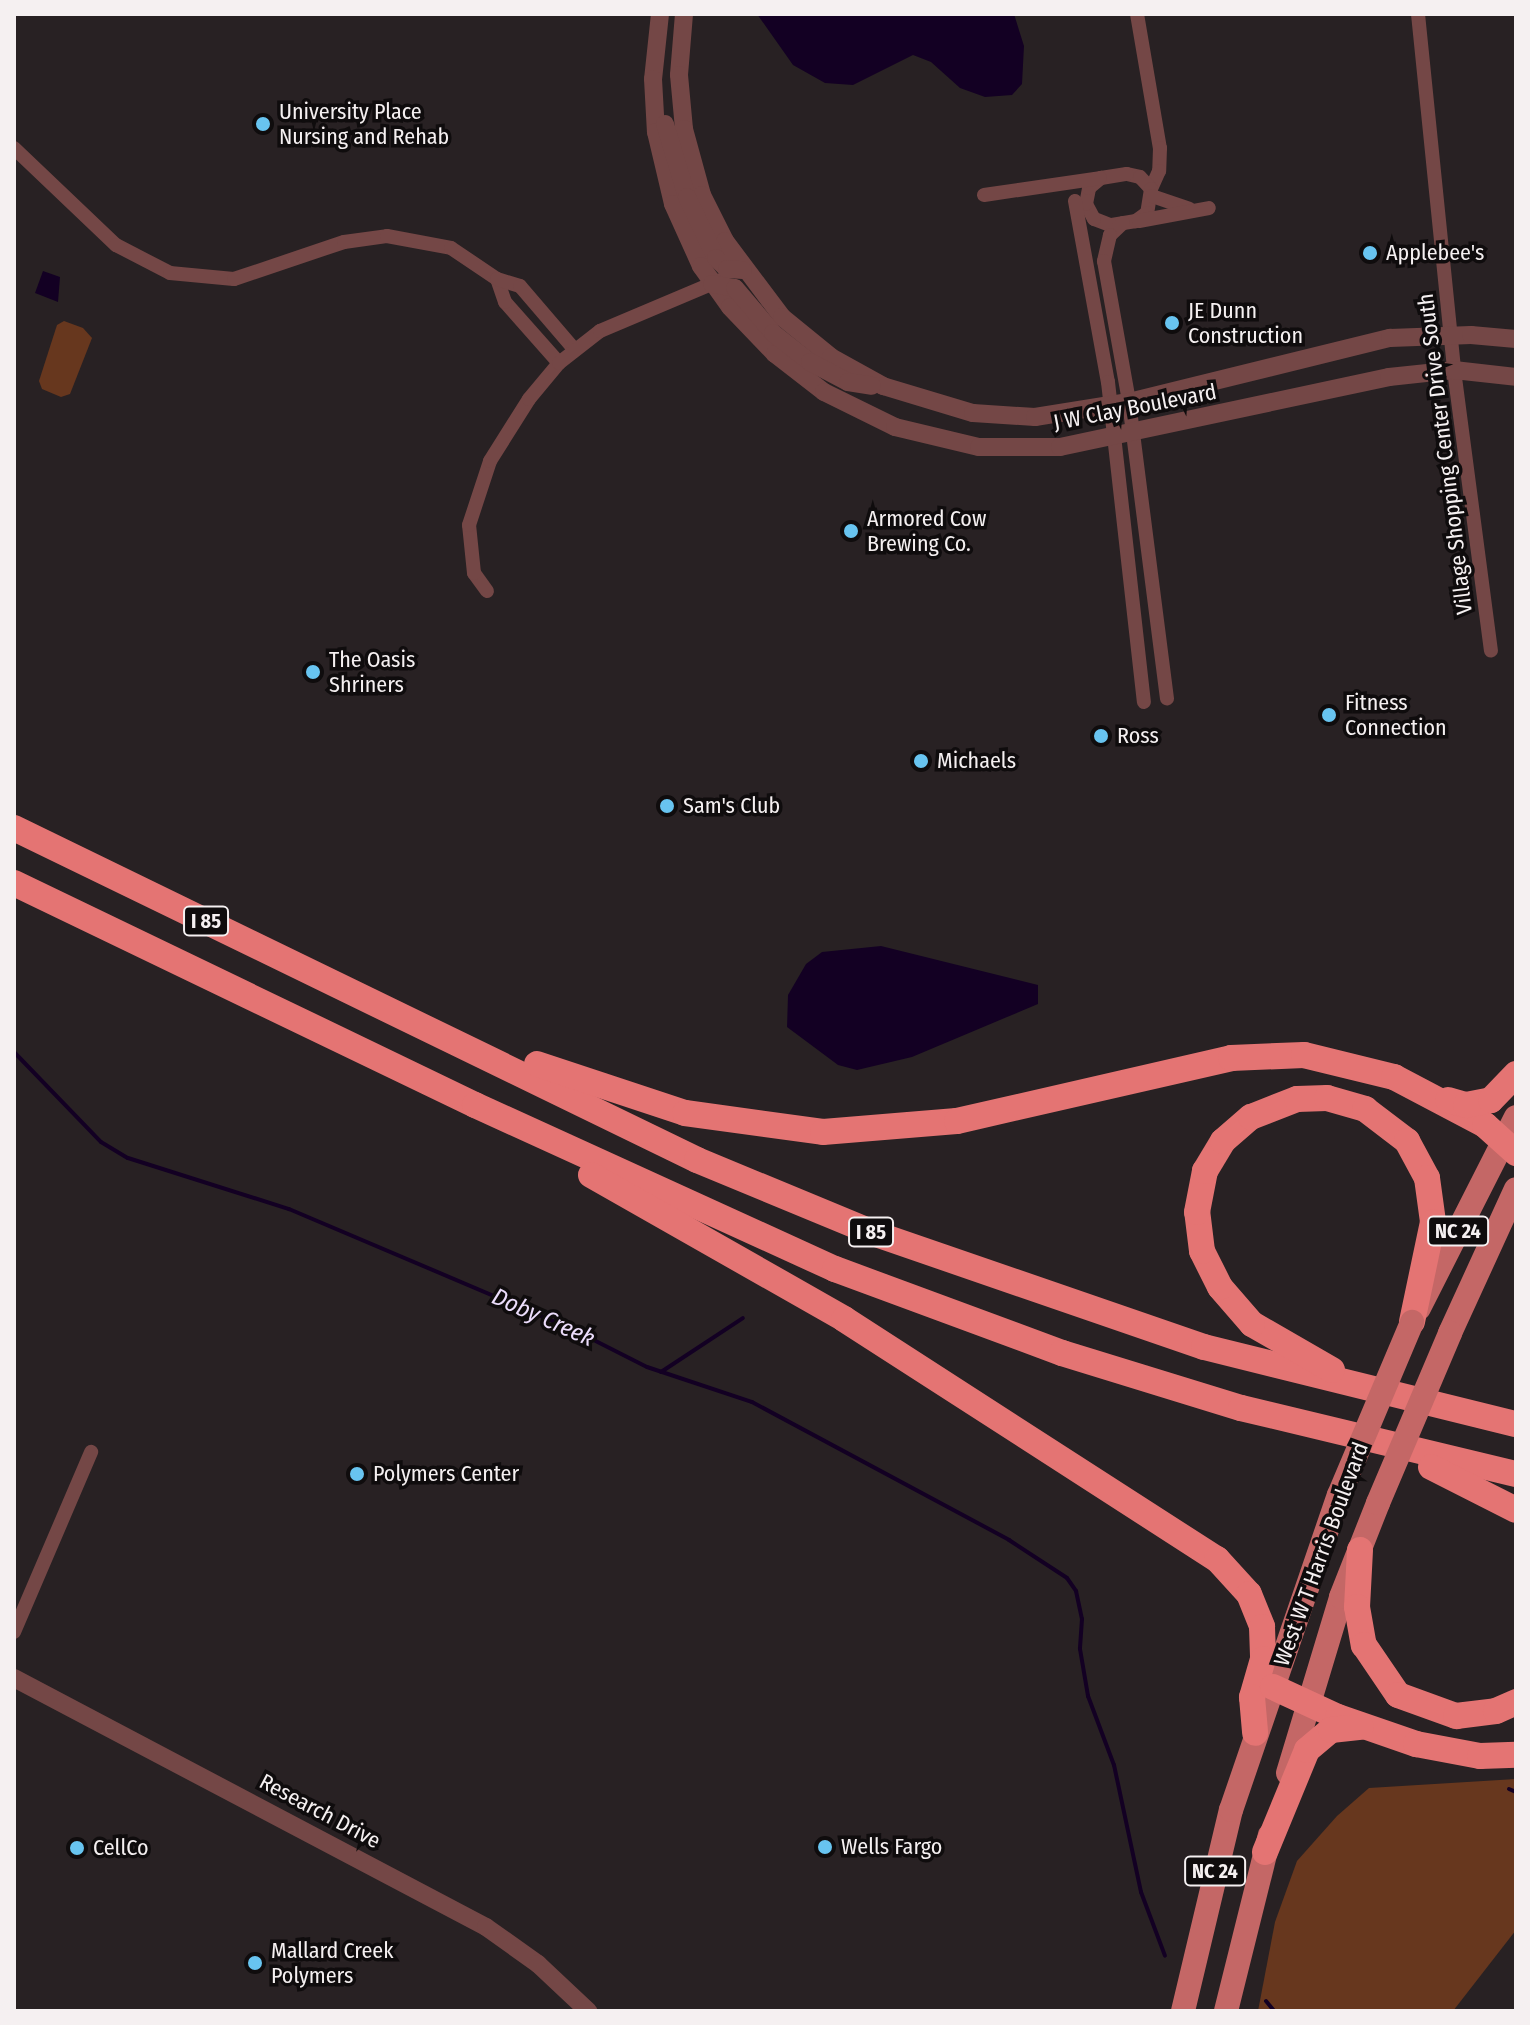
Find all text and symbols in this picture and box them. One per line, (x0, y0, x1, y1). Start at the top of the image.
place label: University Place Nursing and Rehab (279, 98, 449, 150)
marker: University Place Nursing and Rehab (254, 115, 272, 133)
place label: Applebee's (1386, 240, 1484, 266)
marker: Applebee's (1361, 244, 1379, 262)
street label: Village Shopping Center Drive South (1412, 292, 1478, 616)
place label: JE Dunn Construction (1188, 297, 1303, 348)
marker: JE Dunn Construction (1163, 314, 1181, 332)
street label: J W Clay Boulevard (1051, 378, 1219, 436)
place label: Armored Cow Brewing Co. (867, 505, 986, 556)
marker: Armored Cow Brewing Co. (842, 522, 860, 540)
place label: The Oasis Shriners (329, 646, 415, 698)
marker: The Oasis Shriners (304, 663, 322, 681)
place label: Fitness Connection (1345, 689, 1447, 740)
marker: Fitness Connection (1320, 706, 1338, 724)
place label: Ross (1117, 723, 1159, 749)
marker: Ross (1092, 727, 1110, 745)
place label: Michaels (937, 748, 1016, 774)
marker: Michaels (912, 752, 930, 770)
place label: Sam's Club (683, 793, 780, 819)
marker: Sam's Club (658, 797, 676, 815)
road number: I 85 (182, 905, 230, 937)
road number: NC 24 (1426, 1215, 1490, 1247)
road number: I 85 (847, 1216, 895, 1248)
water label: Doby Creek (487, 1283, 599, 1353)
street label: West W T Harris Boulevard (1268, 1439, 1374, 1669)
place label: Polymers Center (373, 1461, 519, 1487)
marker: Polymers Center (348, 1465, 366, 1483)
street label: Research Drive (255, 1768, 385, 1854)
place label: Wells Fargo (841, 1834, 942, 1860)
place label: CellCo (93, 1835, 149, 1861)
marker: Wells Fargo (816, 1838, 834, 1856)
marker: CellCo (68, 1839, 86, 1857)
road number: NC 24 (1183, 1855, 1247, 1887)
place label: Mallard Creek Polymers (271, 1937, 393, 1988)
marker: Mallard Creek Polymers (246, 1954, 264, 1972)

